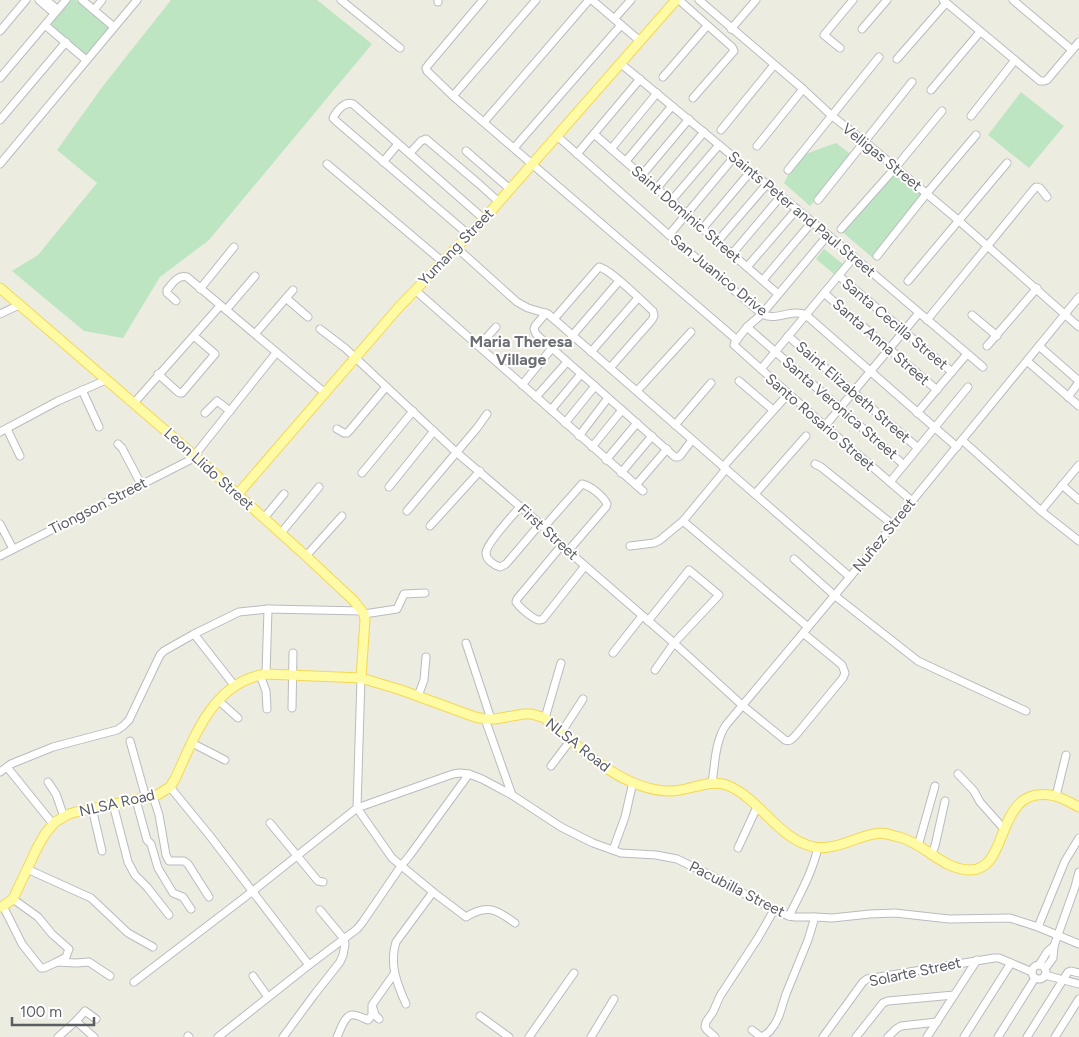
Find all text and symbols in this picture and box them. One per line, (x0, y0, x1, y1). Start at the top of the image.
street label: Velligas Street (839, 119, 926, 195)
street label: Saints Peter and Paul Street (725, 147, 879, 281)
street label: Saint Dominic Street (628, 162, 745, 267)
street label: Yumang Street (415, 204, 498, 289)
street label: San Juanico Drive (667, 230, 771, 320)
street label: Santa Cecilla Street (838, 274, 952, 374)
street label: Santa Anna Street (829, 295, 933, 389)
district label: Maria Theresa Village (469, 332, 573, 369)
street label: Saint Elizabeth Street (792, 337, 914, 447)
street label: Santa Veronica Street (779, 353, 902, 463)
street label: Santo Rosario Street (762, 370, 879, 475)
street label: Leon Llido Street (160, 424, 258, 514)
street label: Tiongson Street (46, 473, 150, 538)
street label: Nuñez Street (849, 494, 919, 575)
street label: First Street (514, 500, 582, 564)
street label: NLSA Road (542, 714, 614, 776)
street label: NLSA Road (77, 786, 157, 820)
street label: Pacubilla Street (686, 857, 788, 921)
street label: Solarte Street (867, 953, 963, 991)
scale bar (12, 994, 95, 1026)
text: 100 m (20, 1003, 62, 1021)

